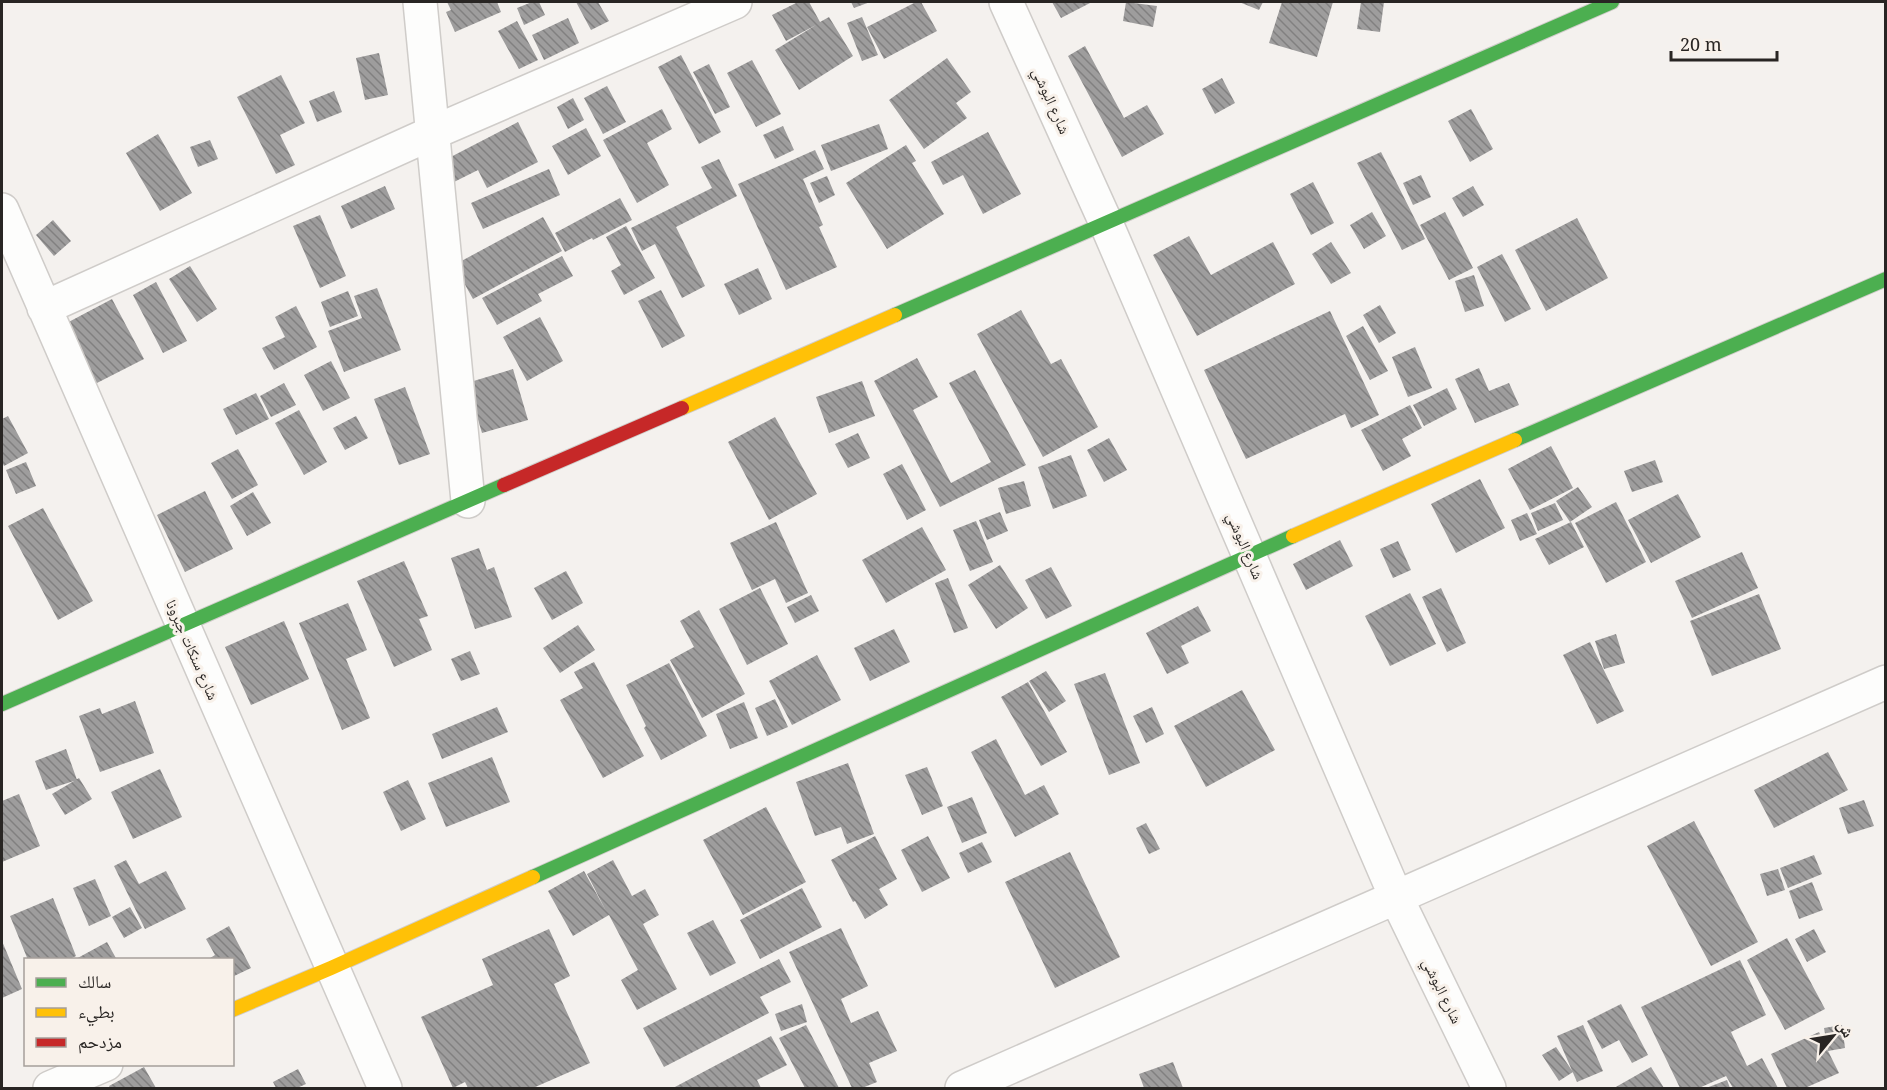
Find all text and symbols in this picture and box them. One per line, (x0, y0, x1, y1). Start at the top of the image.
scale bar (1671, 24, 1778, 62)
text: 20 m (1680, 32, 1722, 56)
street label: شارع البوشي (1026, 64, 1075, 138)
street label: شارع البوشي (1220, 509, 1269, 583)
street label: شارع سنكات جبرونا (161, 596, 224, 703)
street label: شارع البوشي (1416, 954, 1467, 1028)
legend (24, 958, 234, 1066)
text: سالك (78, 969, 111, 993)
text: بطيء (78, 999, 115, 1027)
north arrow (1803, 1006, 1863, 1066)
text: ش (1832, 1016, 1860, 1041)
text: مزدحم (78, 1029, 122, 1054)

